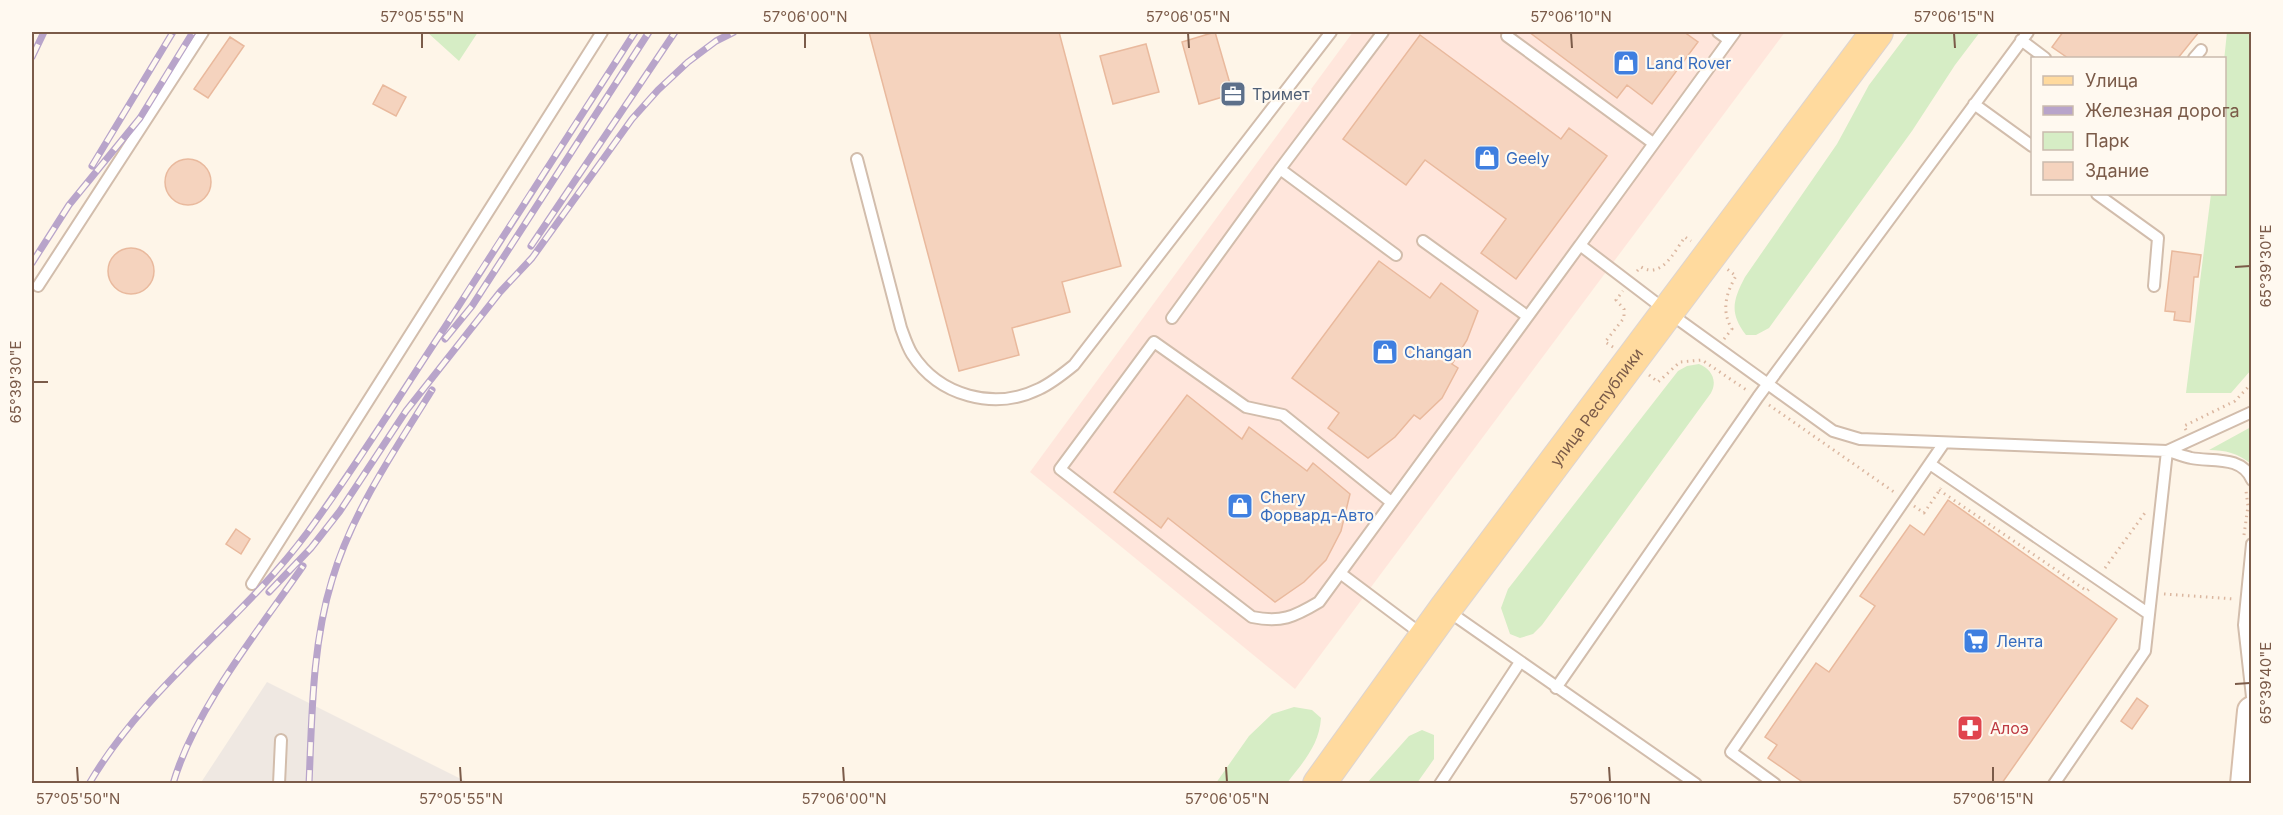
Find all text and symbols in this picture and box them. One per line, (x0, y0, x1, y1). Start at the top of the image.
text: 57°05'55"N (380, 7, 464, 26)
text: 57°06'00"N (763, 7, 847, 26)
text: 57°06'05"N (1146, 7, 1230, 26)
text: 57°06'10"N (1530, 7, 1612, 26)
text: 57°06'15"N (1913, 7, 1995, 26)
shop icon: Land Rover (1611, 48, 1641, 78)
place label: Land Rover (1646, 53, 1731, 73)
legend (2031, 57, 2226, 195)
text: Улица (2085, 70, 2138, 91)
office icon: Тримет (1218, 79, 1248, 109)
place label: Тримет (1252, 84, 1310, 104)
text: Железная дорога (2085, 100, 2240, 121)
text: Парк (2085, 130, 2130, 151)
shop icon: Geely (1472, 143, 1502, 173)
place label: Geely (1506, 148, 1550, 168)
text: Здание (2085, 160, 2149, 181)
text: 65°39'30"E (2256, 224, 2275, 308)
shop icon: Changan (1370, 337, 1400, 367)
text: 65°39'30"E (6, 340, 25, 424)
place label: Changan (1404, 342, 1472, 362)
street label: улица Республики (1545, 344, 1647, 470)
place label: Chery Форвард-Авто (1260, 487, 1374, 525)
shop icon: Chery Форвард-Авто (1225, 491, 1255, 521)
supermarket icon: Лента (1961, 626, 1991, 656)
place label: Лента (1996, 631, 2043, 651)
text: 65°39'40"E (2256, 642, 2275, 724)
pharmacy icon: Алоэ (1955, 713, 1985, 743)
place label: Алоэ (1990, 718, 2029, 738)
text: 57°05'50"N (36, 789, 120, 808)
text: 57°05'55"N (419, 789, 503, 808)
text: 57°06'00"N (802, 789, 886, 808)
text: 57°06'05"N (1185, 789, 1269, 808)
text: 57°06'10"N (1569, 789, 1651, 808)
text: 57°06'15"N (1952, 789, 2034, 808)

